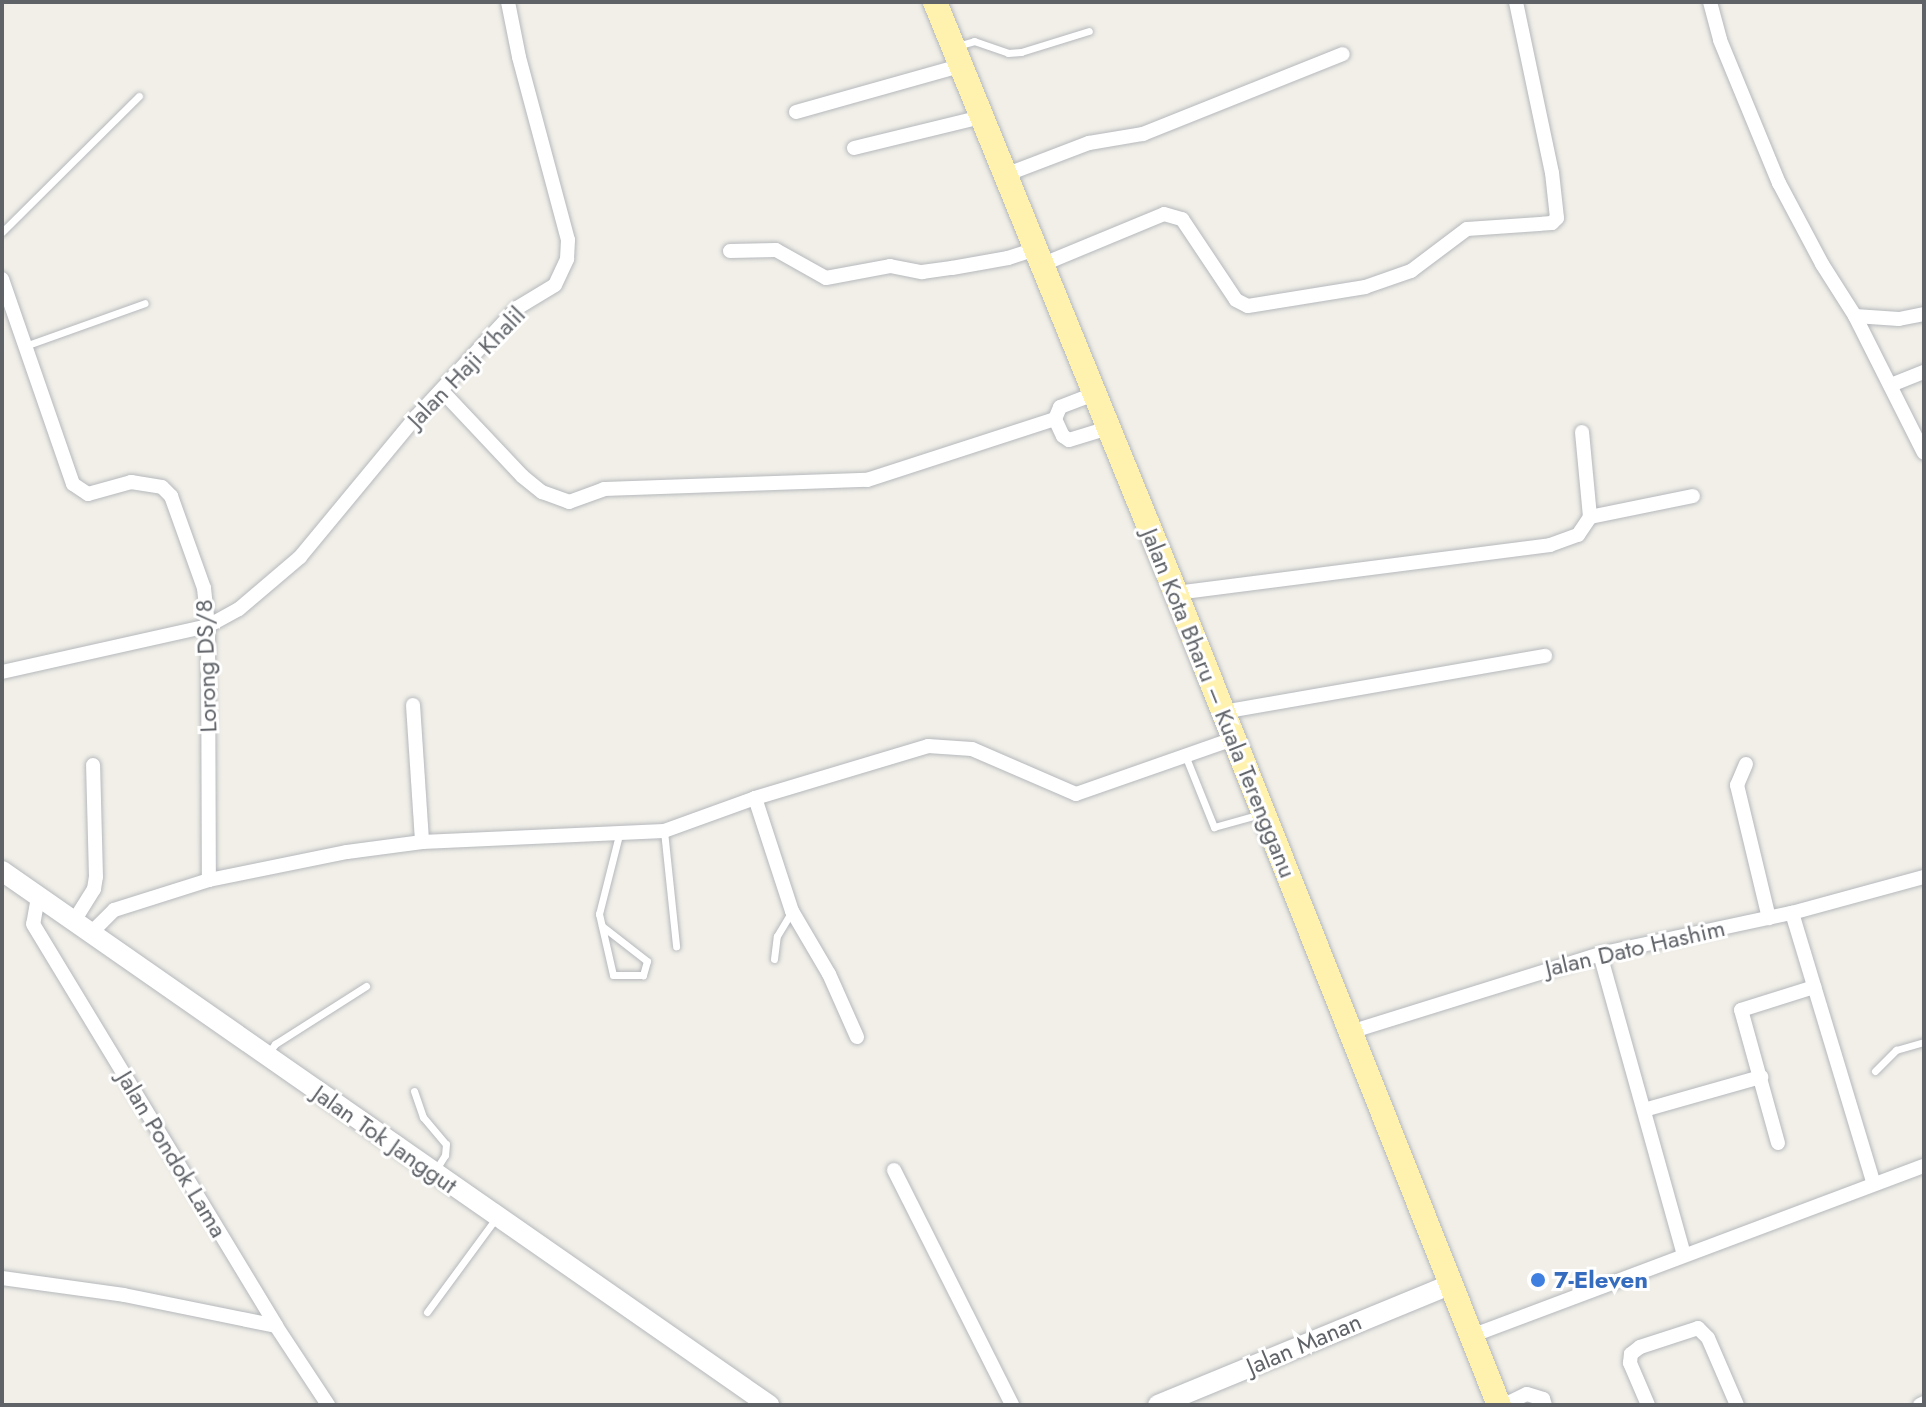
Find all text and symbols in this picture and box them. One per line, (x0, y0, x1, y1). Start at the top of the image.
street label: Jalan Haji Khalil (401, 300, 531, 434)
street label: Jalan Kota Bharu – Kuala Terengganu (1136, 524, 1302, 882)
street label: Lorong DS/8 (189, 599, 223, 733)
street label: Jalan Dato Hashim (1542, 913, 1728, 983)
street label: Jalan Pondok Lama (111, 1065, 233, 1243)
street label: Jalan Tok Janggut (307, 1079, 463, 1199)
place label: 7-Eleven (1554, 1266, 1648, 1294)
marker: 7-Eleven (1529, 1271, 1547, 1289)
street label: Jalan Manan (1242, 1307, 1366, 1381)

